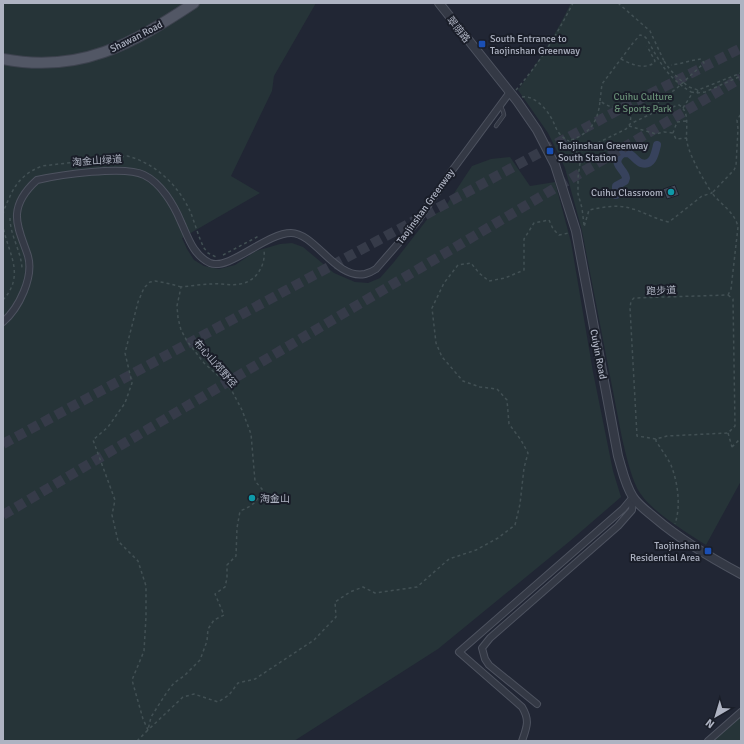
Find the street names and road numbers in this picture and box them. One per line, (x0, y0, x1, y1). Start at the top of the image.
street label: 翠荫路 (444, 14, 472, 45)
street label: Shawan Road (108, 19, 165, 55)
street label: 淘金山绿道 (72, 153, 122, 169)
street label: Taojinshan Greenway (395, 166, 457, 246)
street label: 跑步道 (646, 284, 676, 298)
street label: Cuiyin Road (587, 328, 609, 380)
street label: 布心山郊野径 (191, 337, 239, 390)

